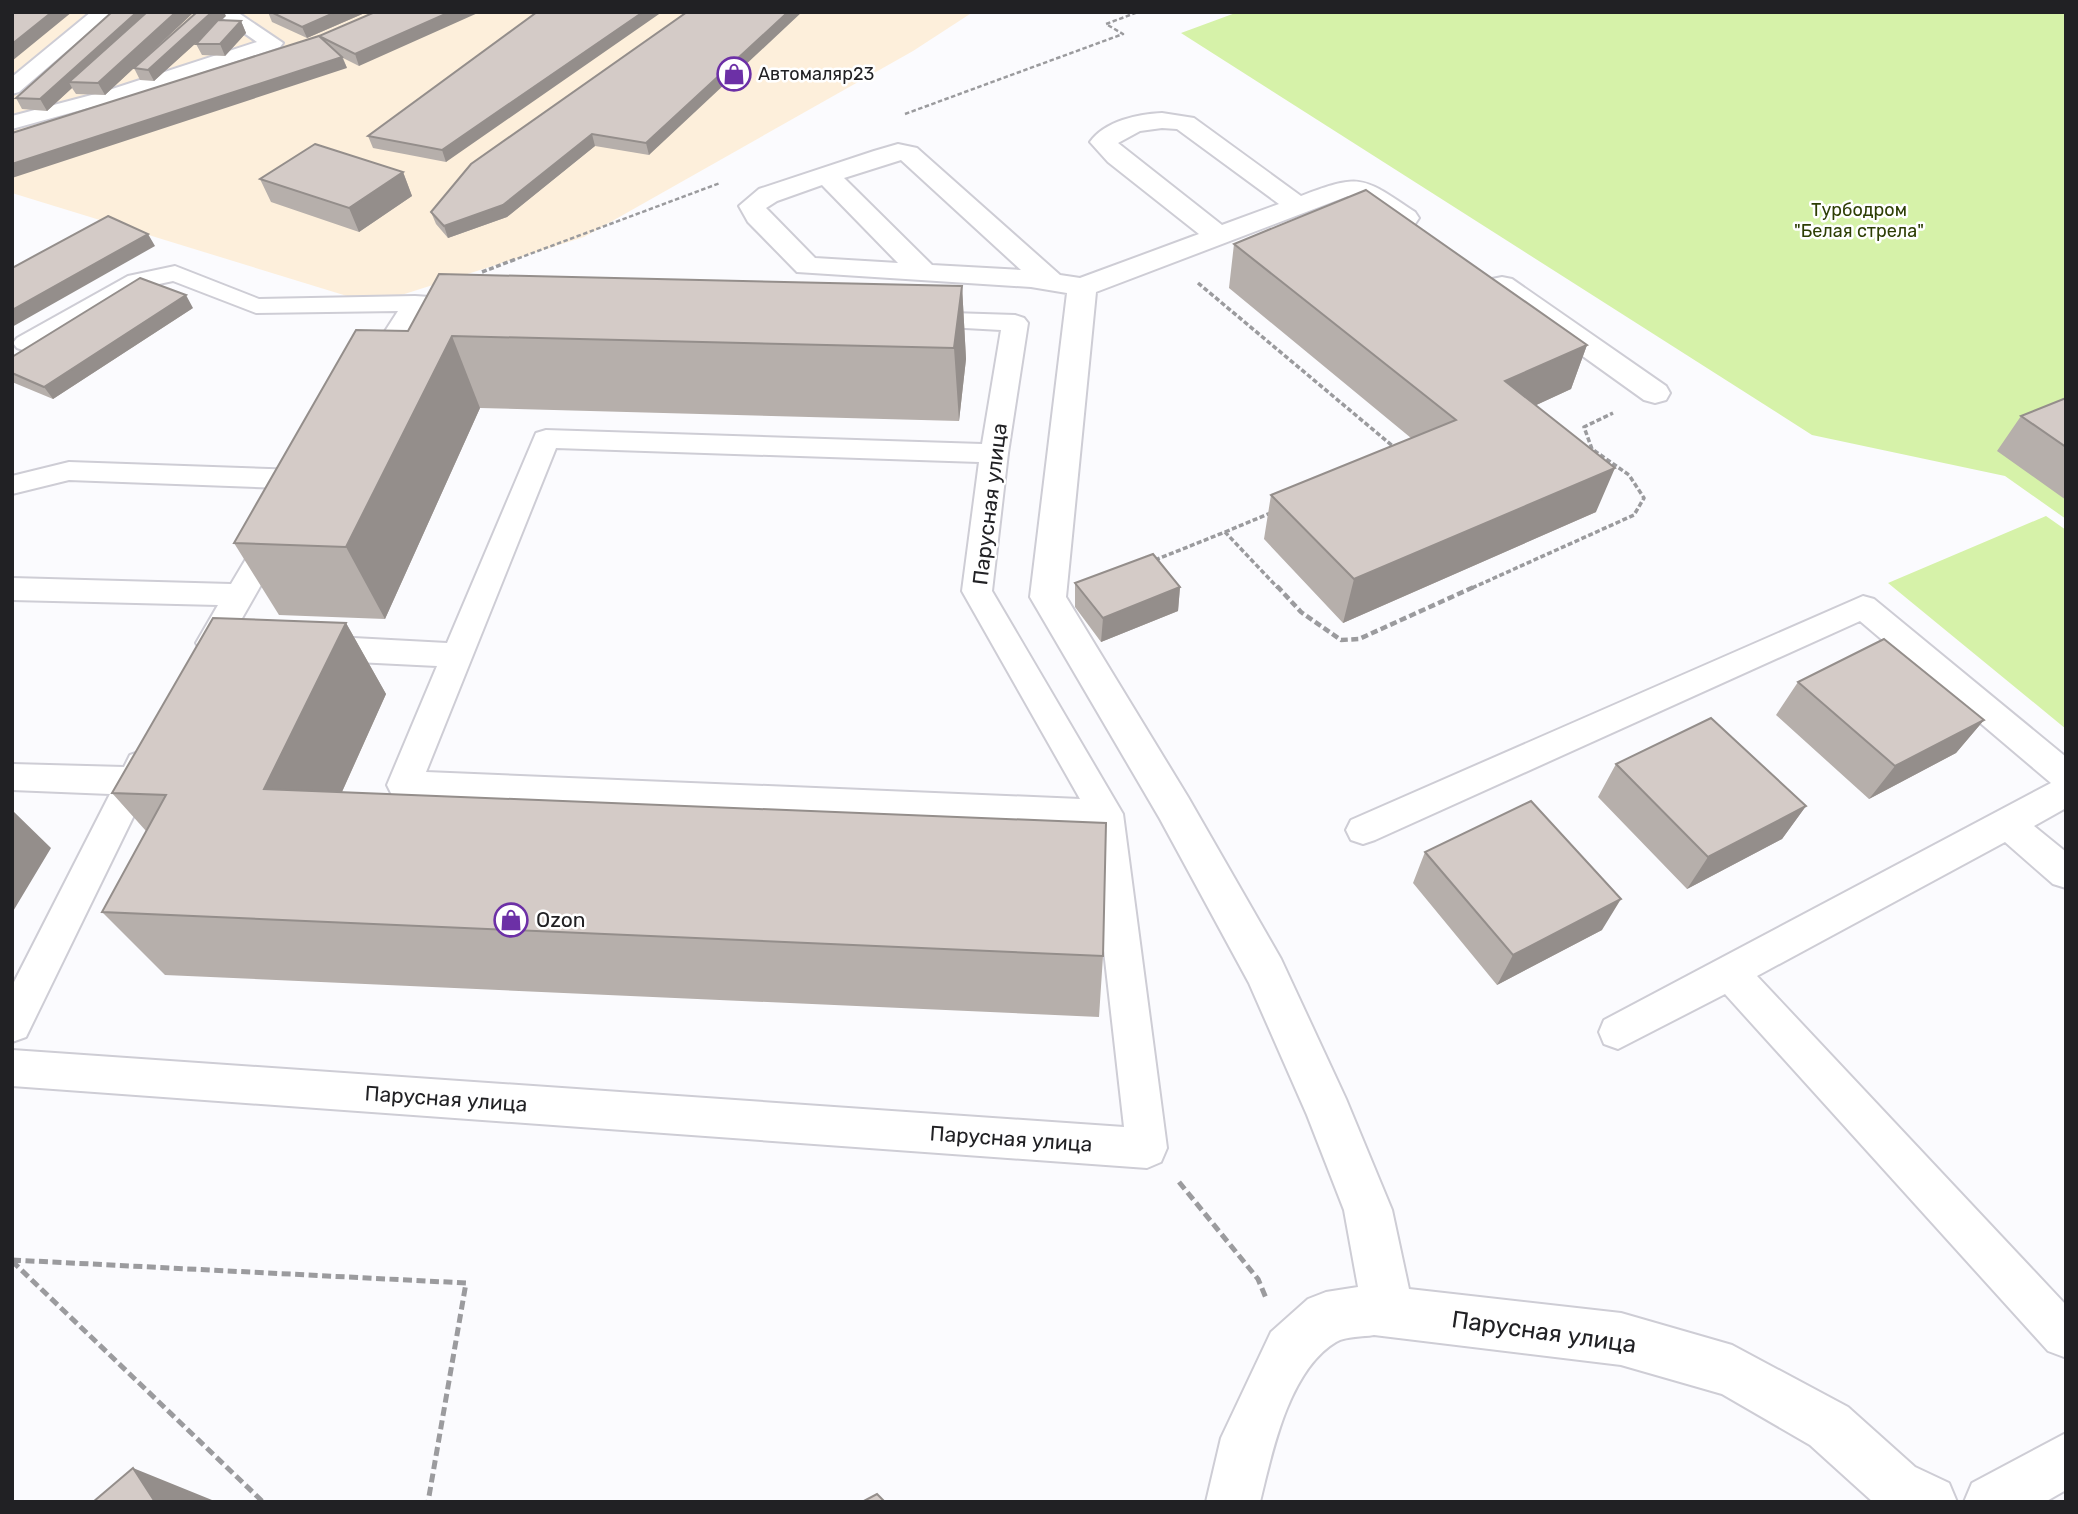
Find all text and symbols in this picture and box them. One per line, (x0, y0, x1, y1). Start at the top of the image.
shop icon: Автомаляр23 (715, 55, 753, 93)
place label: Автомаляр23 (758, 63, 874, 85)
park label: Турбодром "Белая стрела" (1794, 199, 1924, 242)
street label: Парусная улица (967, 422, 1012, 586)
shop icon: Ozon (492, 901, 530, 939)
place label: Ozon (536, 907, 586, 932)
street label: Парусная улица (364, 1080, 528, 1117)
street label: Парусная улица (929, 1120, 1093, 1157)
street label: Парусная улица (1450, 1305, 1638, 1359)

